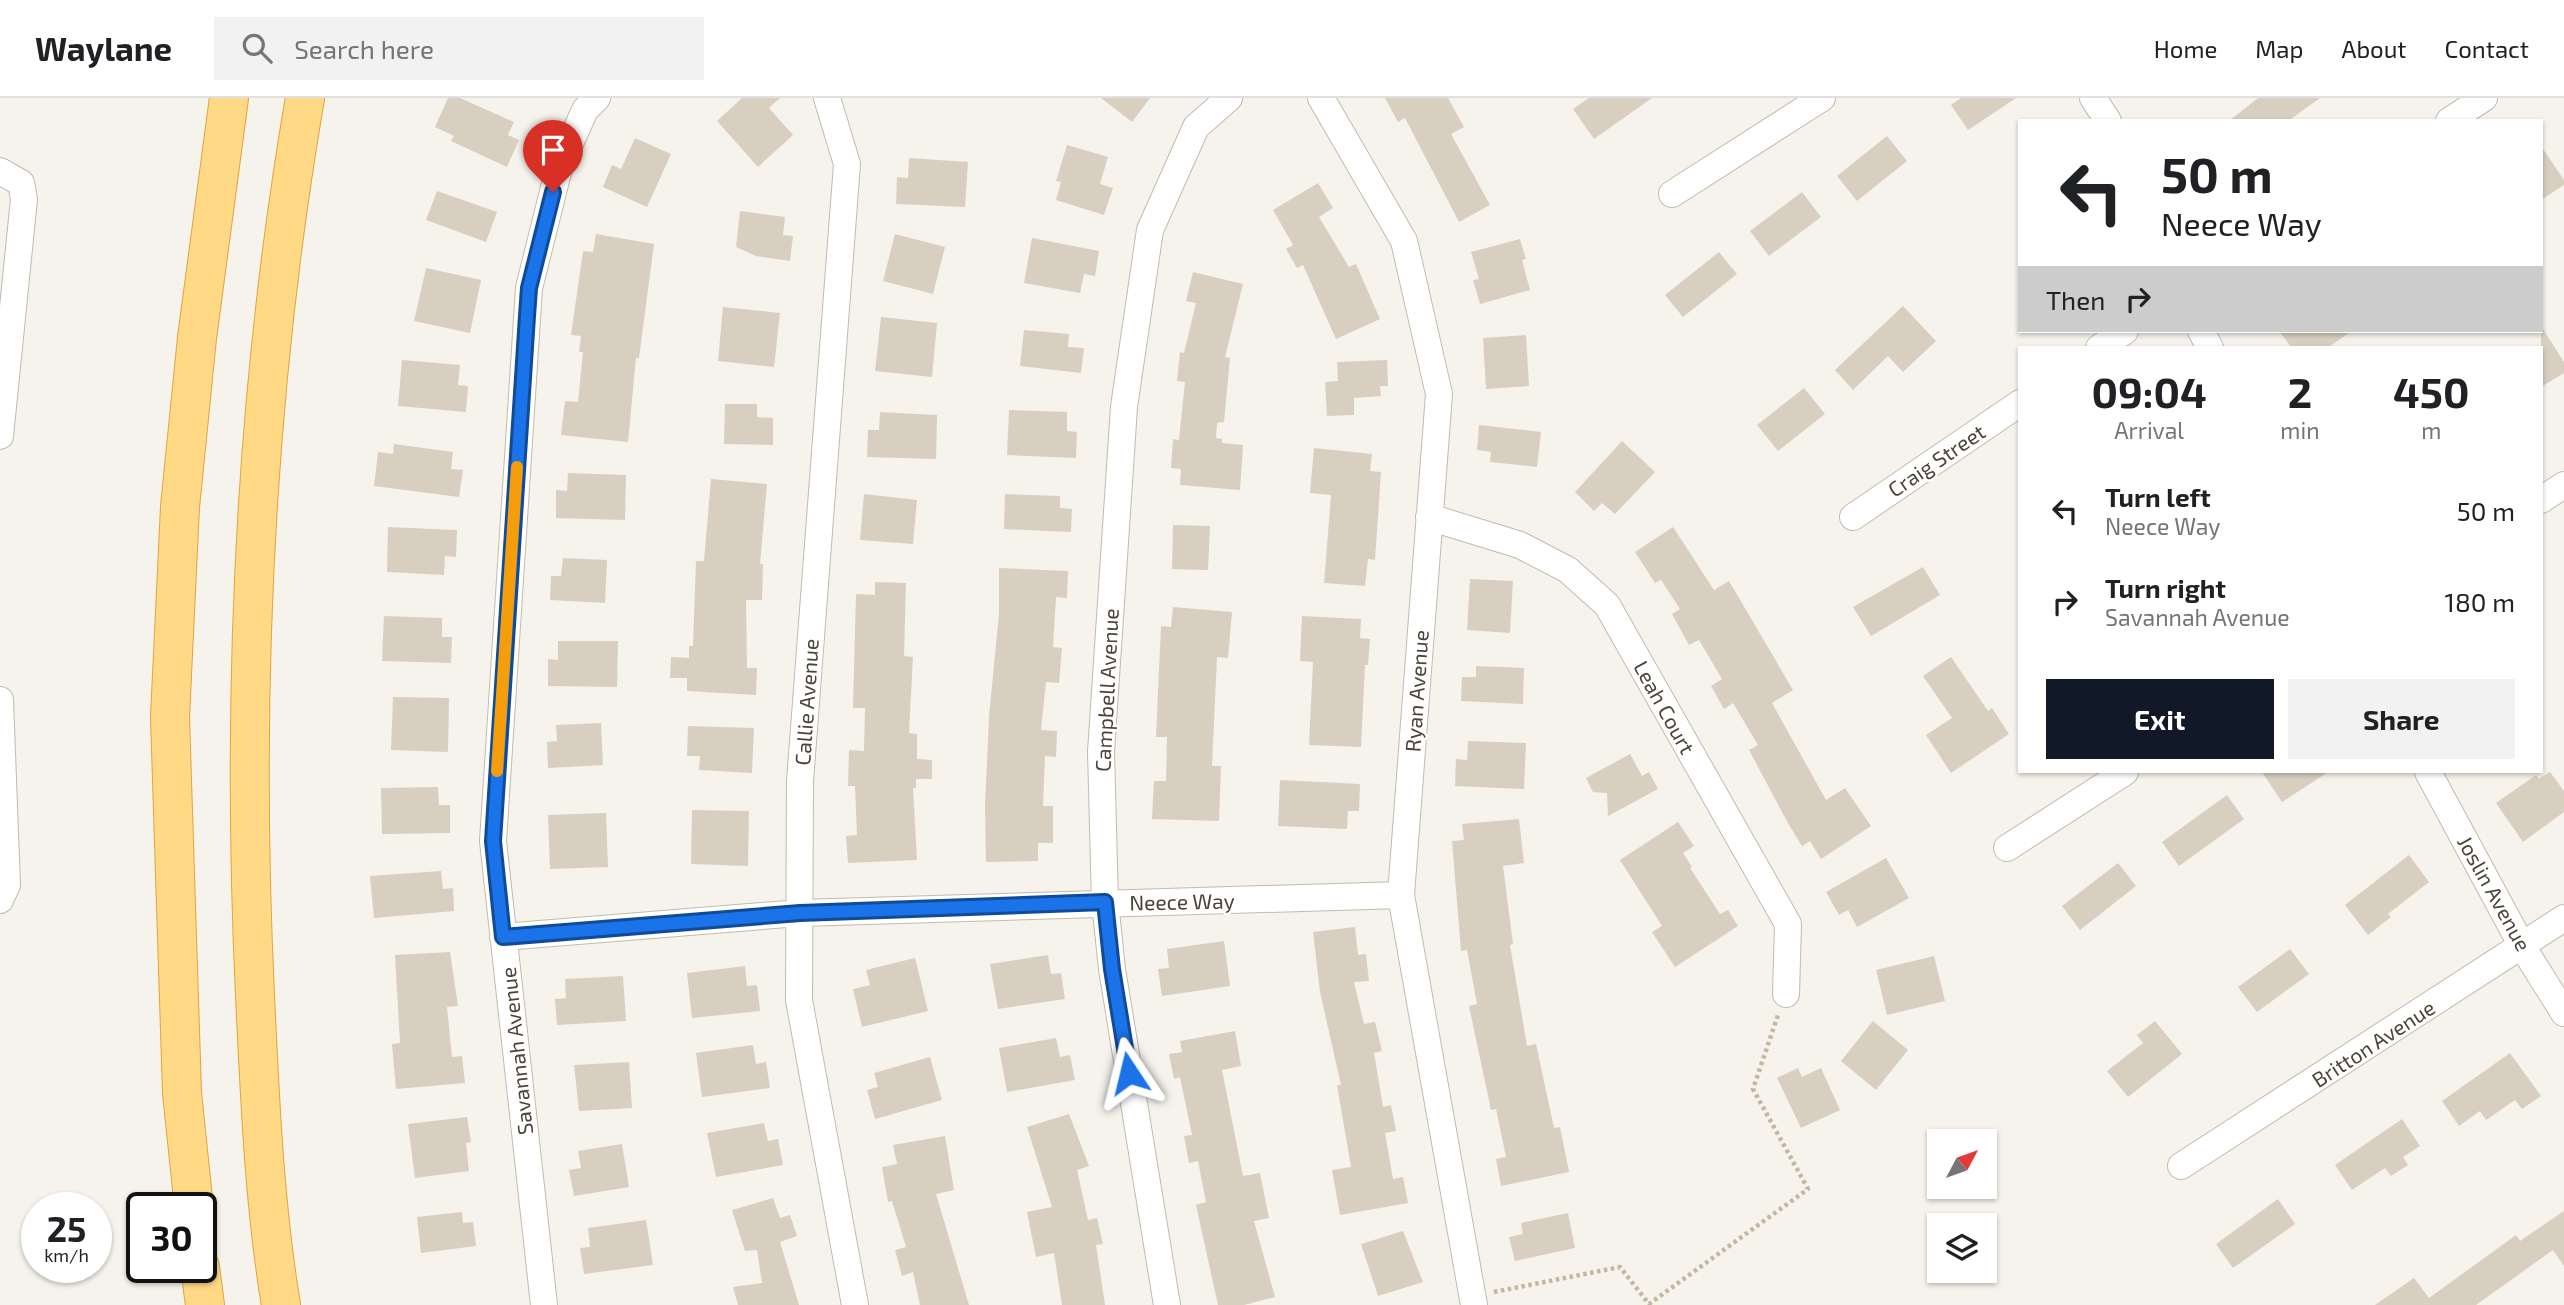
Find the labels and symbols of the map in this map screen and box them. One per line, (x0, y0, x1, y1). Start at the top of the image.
pin (523, 120, 583, 192)
street label: Craig Street (1883, 418, 1989, 502)
street label: Campbell Avenue (1089, 608, 1123, 772)
street label: Ryan Avenue (1399, 629, 1433, 753)
street label: Callie Avenue (789, 638, 823, 766)
street label: Leah Court (1629, 656, 1701, 758)
street label: Joslin Avenue (2453, 831, 2537, 955)
street label: Neece Way (1129, 888, 1235, 914)
street label: Savannah Avenue (495, 966, 537, 1136)
street label: Britton Avenue (2307, 994, 2439, 1092)
position arrow (1092, 1036, 1166, 1110)
north arrow (1927, 1129, 1997, 1199)
speed limit sign: 30 (126, 1192, 217, 1283)

